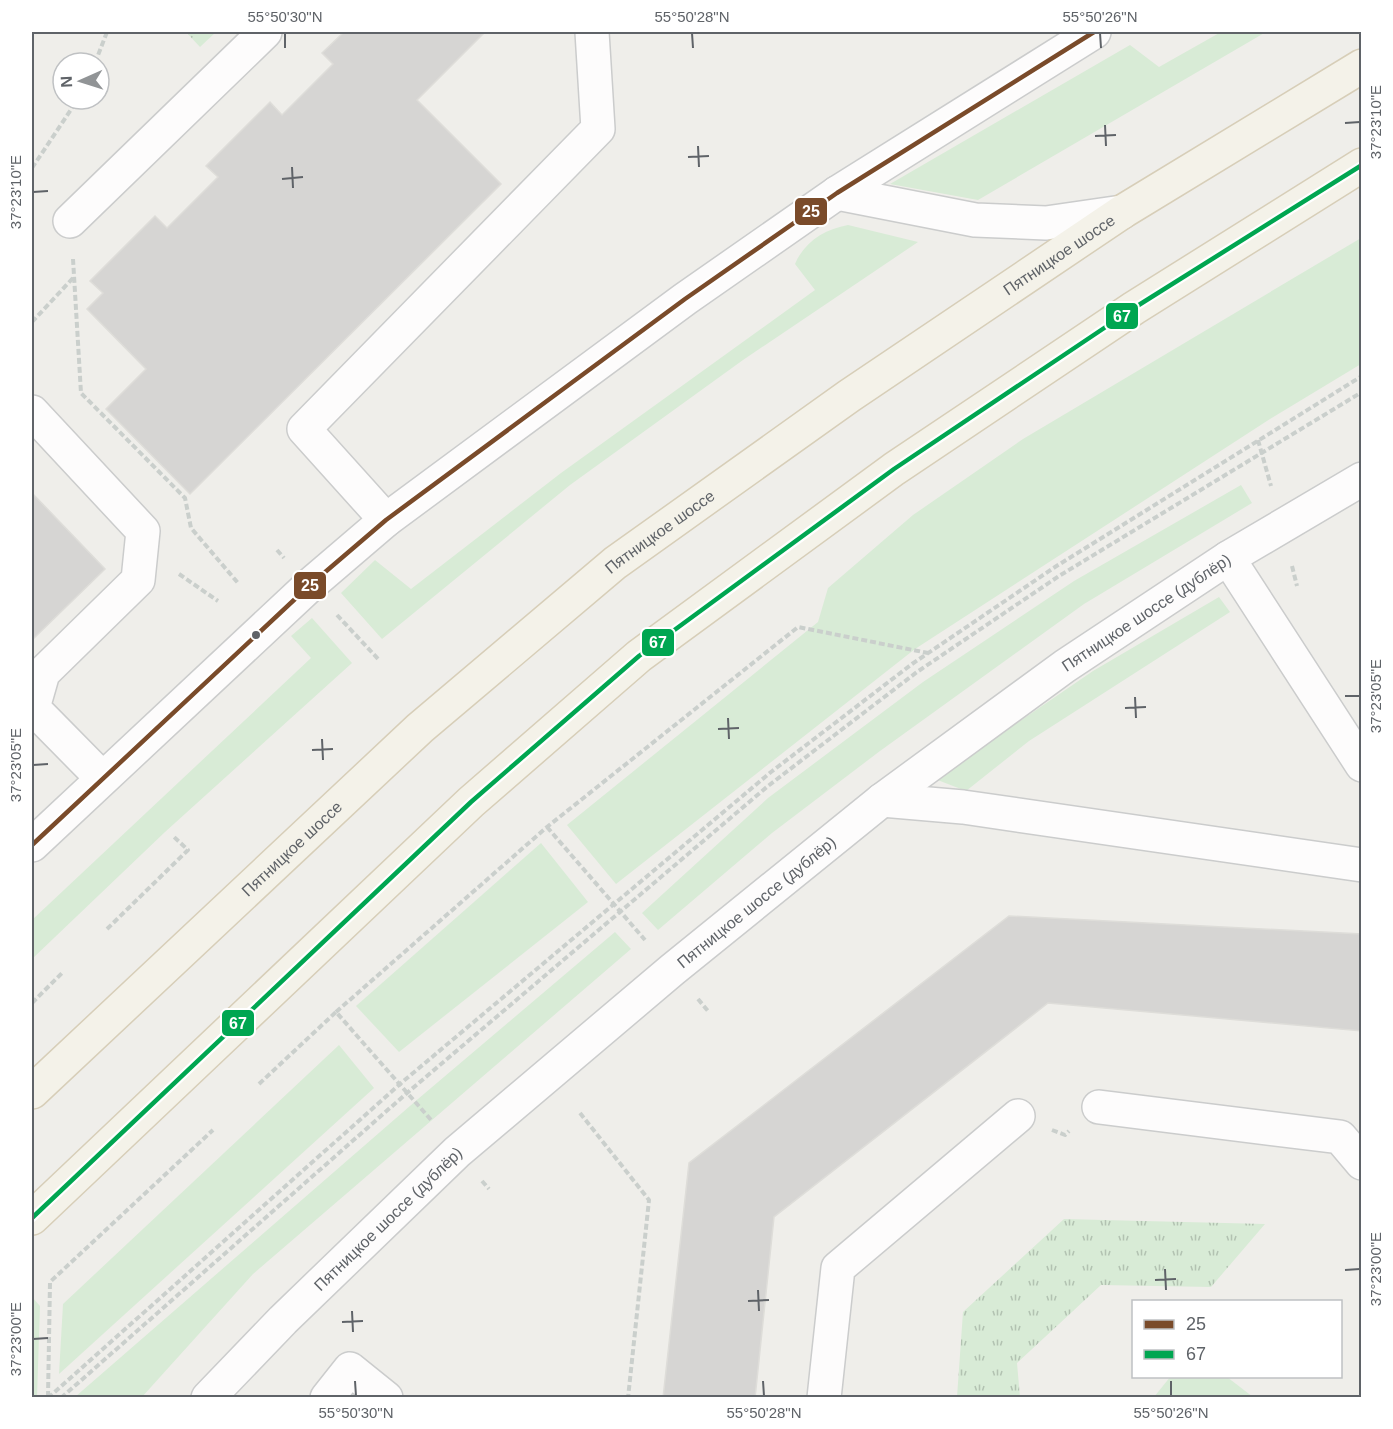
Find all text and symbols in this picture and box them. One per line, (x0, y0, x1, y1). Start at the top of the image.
text: 55°50'30"N (247, 8, 323, 25)
text: 55°50'28"N (654, 8, 730, 25)
text: 55°50'26"N (1062, 8, 1138, 25)
north arrow (51, 51, 111, 111)
text: N (58, 76, 75, 88)
text: 37°23'10"E (1367, 85, 1384, 159)
text: 37°23'10"E (7, 155, 24, 229)
line badge: 25 (794, 197, 828, 226)
text: 25 (802, 203, 820, 220)
street label: Пятницкое шоссе (1000, 211, 1118, 298)
line badge: 67 (1105, 302, 1139, 330)
text: 67 (1113, 308, 1131, 325)
street label: Пятницкое шоссе (601, 486, 718, 576)
street label: Пятницкое шоссе (дублёр) (1058, 550, 1234, 674)
line badge: 25 (293, 571, 327, 600)
text: 25 (301, 577, 319, 594)
line badge: 67 (641, 628, 675, 657)
unlabelled marker (250, 629, 262, 641)
text: 67 (649, 634, 667, 651)
text: 37°23'05"E (1367, 659, 1384, 733)
text: 37°23'05"E (7, 728, 24, 802)
street label: Пятницкое шоссе (238, 797, 345, 899)
street label: Пятницкое шоссе (дублёр) (674, 833, 839, 971)
line badge: 67 (221, 1009, 255, 1037)
text: 67 (229, 1015, 247, 1032)
street label: Пятницкое шоссе (дублёр) (310, 1143, 465, 1294)
text: 37°23'00"E (1367, 1232, 1384, 1306)
legend (1132, 1300, 1342, 1378)
text: 37°23'00"E (7, 1302, 24, 1376)
text: 25 (1186, 1314, 1206, 1334)
text: 67 (1186, 1344, 1206, 1364)
text: 55°50'30"N (318, 1404, 394, 1421)
text: 55°50'28"N (726, 1404, 802, 1421)
text: 55°50'26"N (1133, 1404, 1209, 1421)

